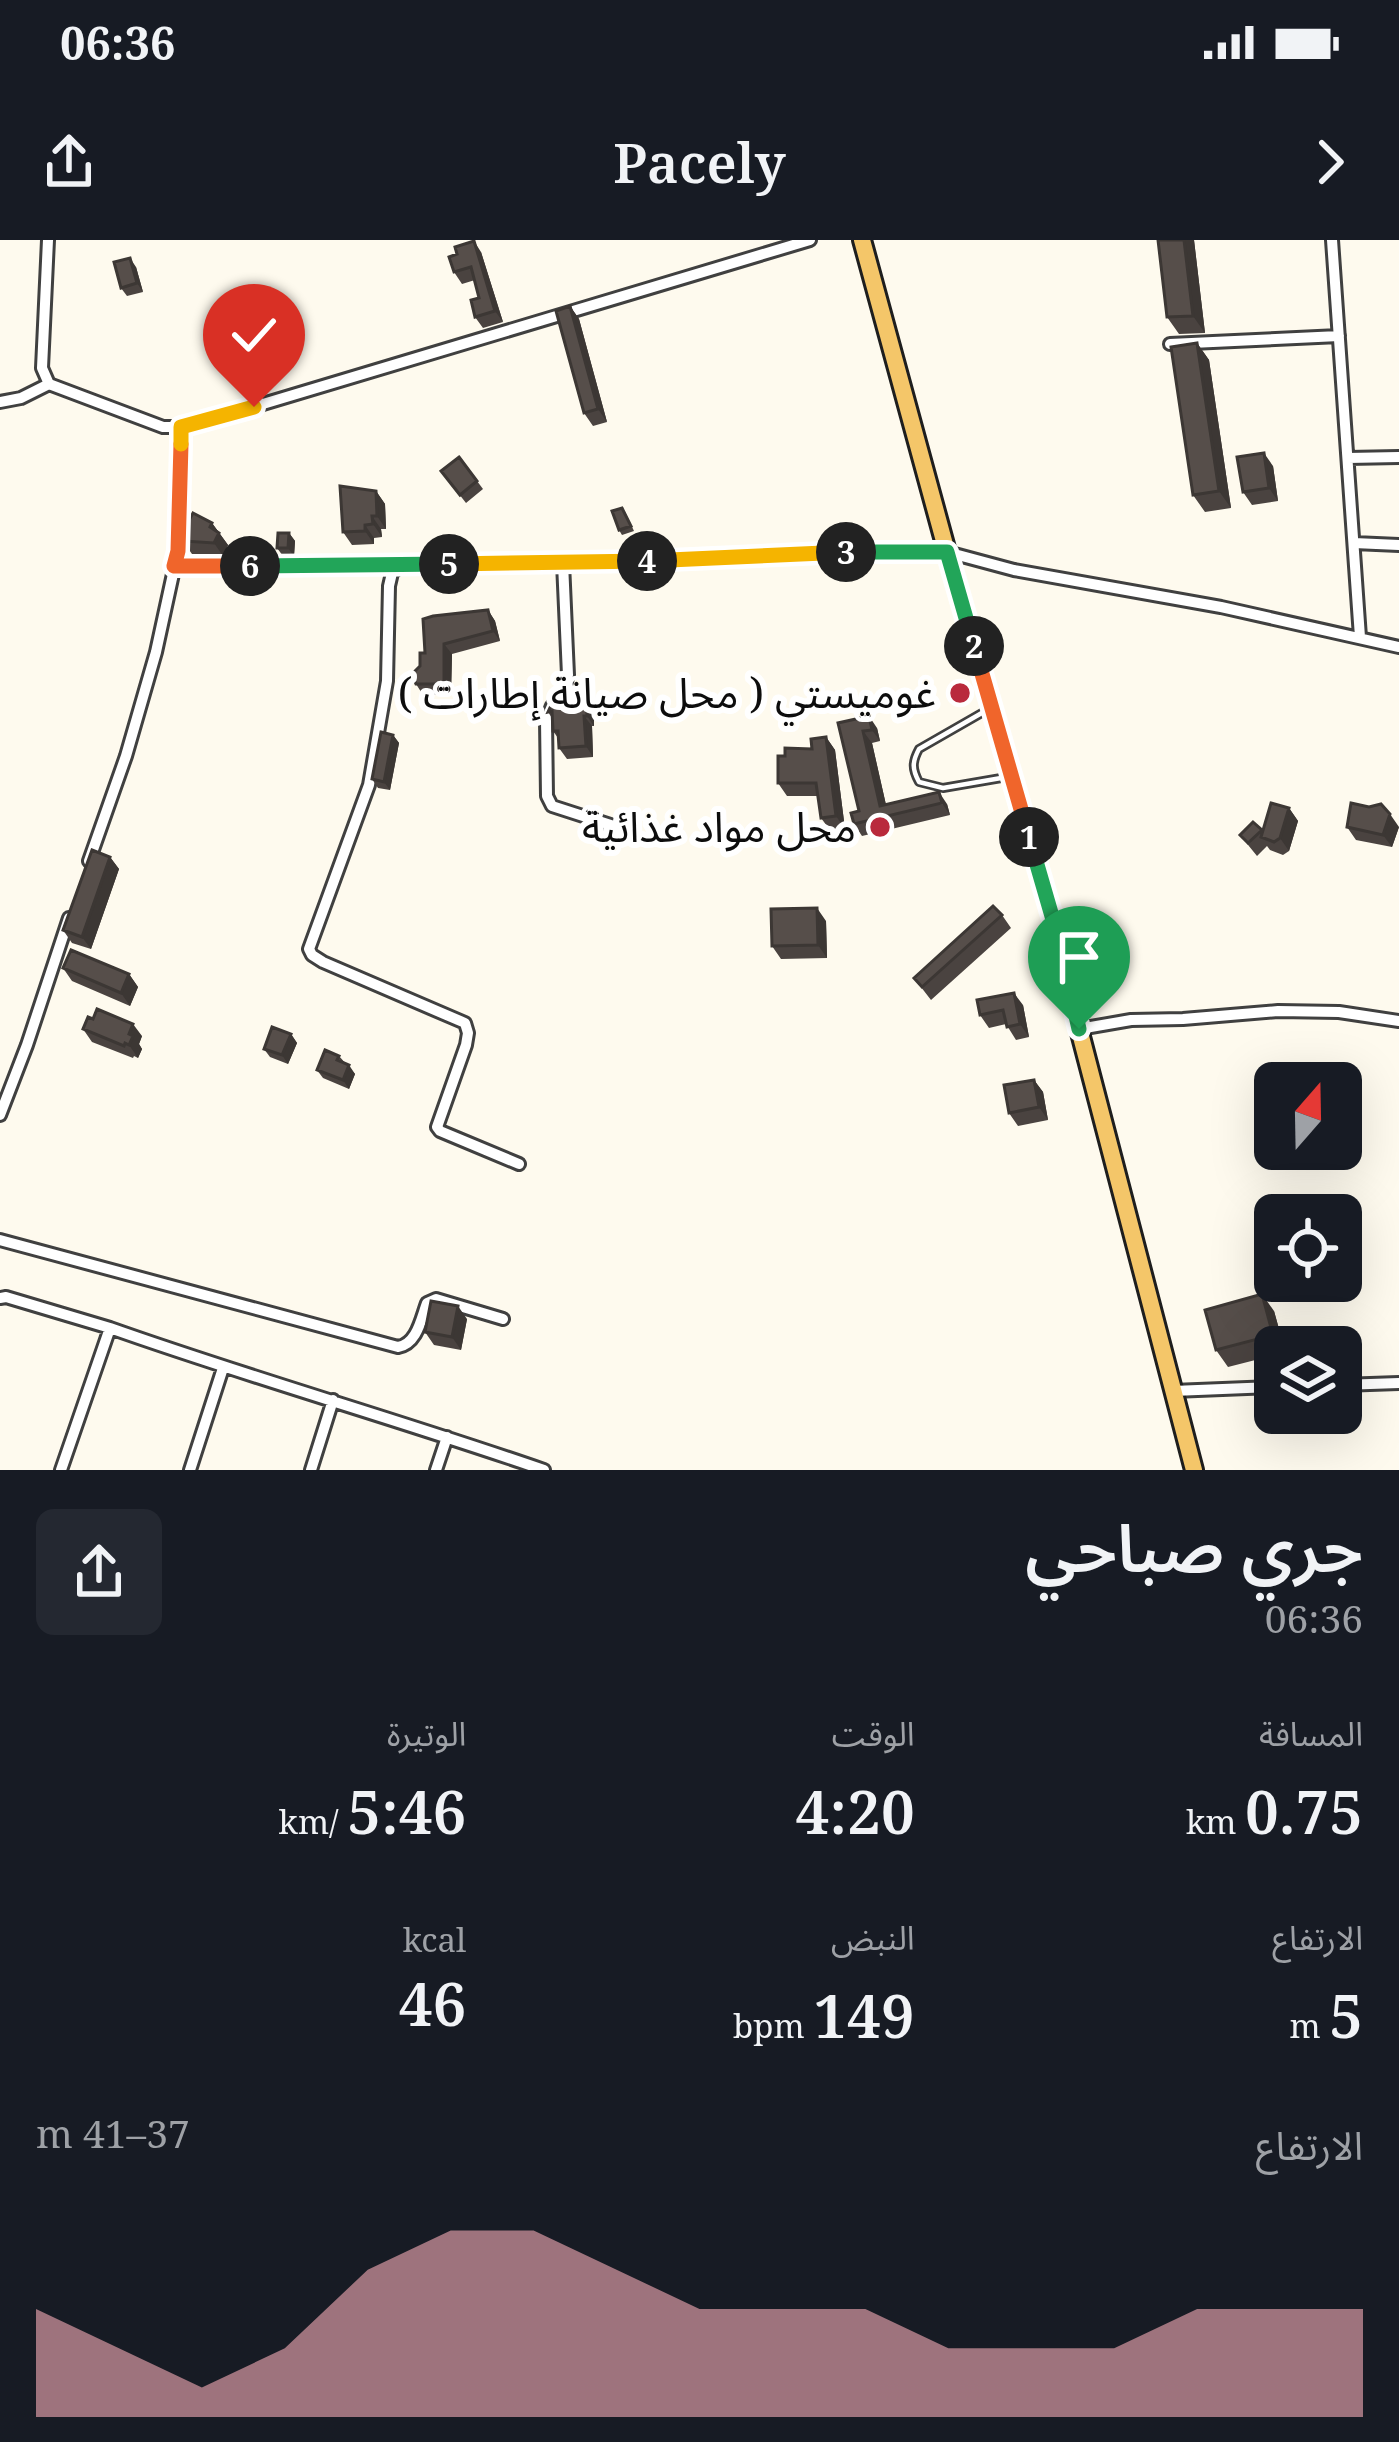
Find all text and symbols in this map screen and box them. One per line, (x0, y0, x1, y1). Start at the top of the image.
text: 06:36 (60, 12, 175, 73)
text: Pacely (613, 125, 786, 199)
icon: share (36, 129, 102, 195)
icon: forward (1297, 129, 1363, 195)
pin (203, 284, 305, 407)
icon: check (221, 302, 287, 368)
pin: 3 (816, 522, 876, 582)
text: 3 (837, 529, 855, 574)
pin: 4 (617, 531, 677, 591)
pin: 5 (419, 534, 479, 594)
pin: 6 (220, 536, 280, 596)
text: 4 (638, 538, 656, 583)
text: 5 (440, 541, 458, 586)
text: 6 (241, 543, 259, 588)
pin: 2 (944, 616, 1004, 676)
text: 2 (965, 623, 983, 668)
place label: غوميستي ( محل صيانة إطارات ) (398, 663, 936, 726)
marker: غوميستي ( محل صيانة إطارات ) (947, 680, 973, 706)
place label: محل مواد غذائية (582, 797, 856, 854)
pin: 1 (999, 807, 1059, 867)
marker: محل مواد غذائية (867, 814, 893, 840)
text: 1 (1020, 814, 1038, 859)
pin (1028, 906, 1130, 1029)
icon: arrive (1046, 924, 1112, 990)
north arrow (1254, 1062, 1362, 1170)
map controls (1254, 1062, 1362, 1434)
button: locate (1254, 1194, 1362, 1302)
button: layers (1254, 1326, 1362, 1434)
text: جري صباحي (1025, 1501, 1363, 1591)
button: share (36, 1509, 162, 1635)
text: 06:36 (1265, 1591, 1363, 1644)
text: الوتيرة (387, 1711, 466, 1756)
text: الوقت (832, 1711, 915, 1756)
text: المسافة (1259, 1711, 1363, 1756)
text: 5:46 (347, 1770, 466, 1852)
text: 4:20 (796, 1770, 915, 1852)
text: 0.75 (1245, 1770, 1363, 1852)
text: /km (279, 1799, 347, 1844)
text: km (1186, 1799, 1245, 1844)
text: النبض (831, 1915, 915, 1960)
text: الارتفاع (1272, 1915, 1363, 1960)
text: kcal (403, 1917, 466, 1962)
text: 46 (399, 1962, 466, 2044)
text: 149 (813, 1974, 915, 2056)
text: 5 (1329, 1974, 1363, 2056)
text: bpm (733, 2003, 813, 2048)
text: m (1289, 2003, 1329, 2048)
text: 37–41 m (36, 2106, 190, 2159)
text: الارتفاع (1256, 2118, 1363, 2171)

